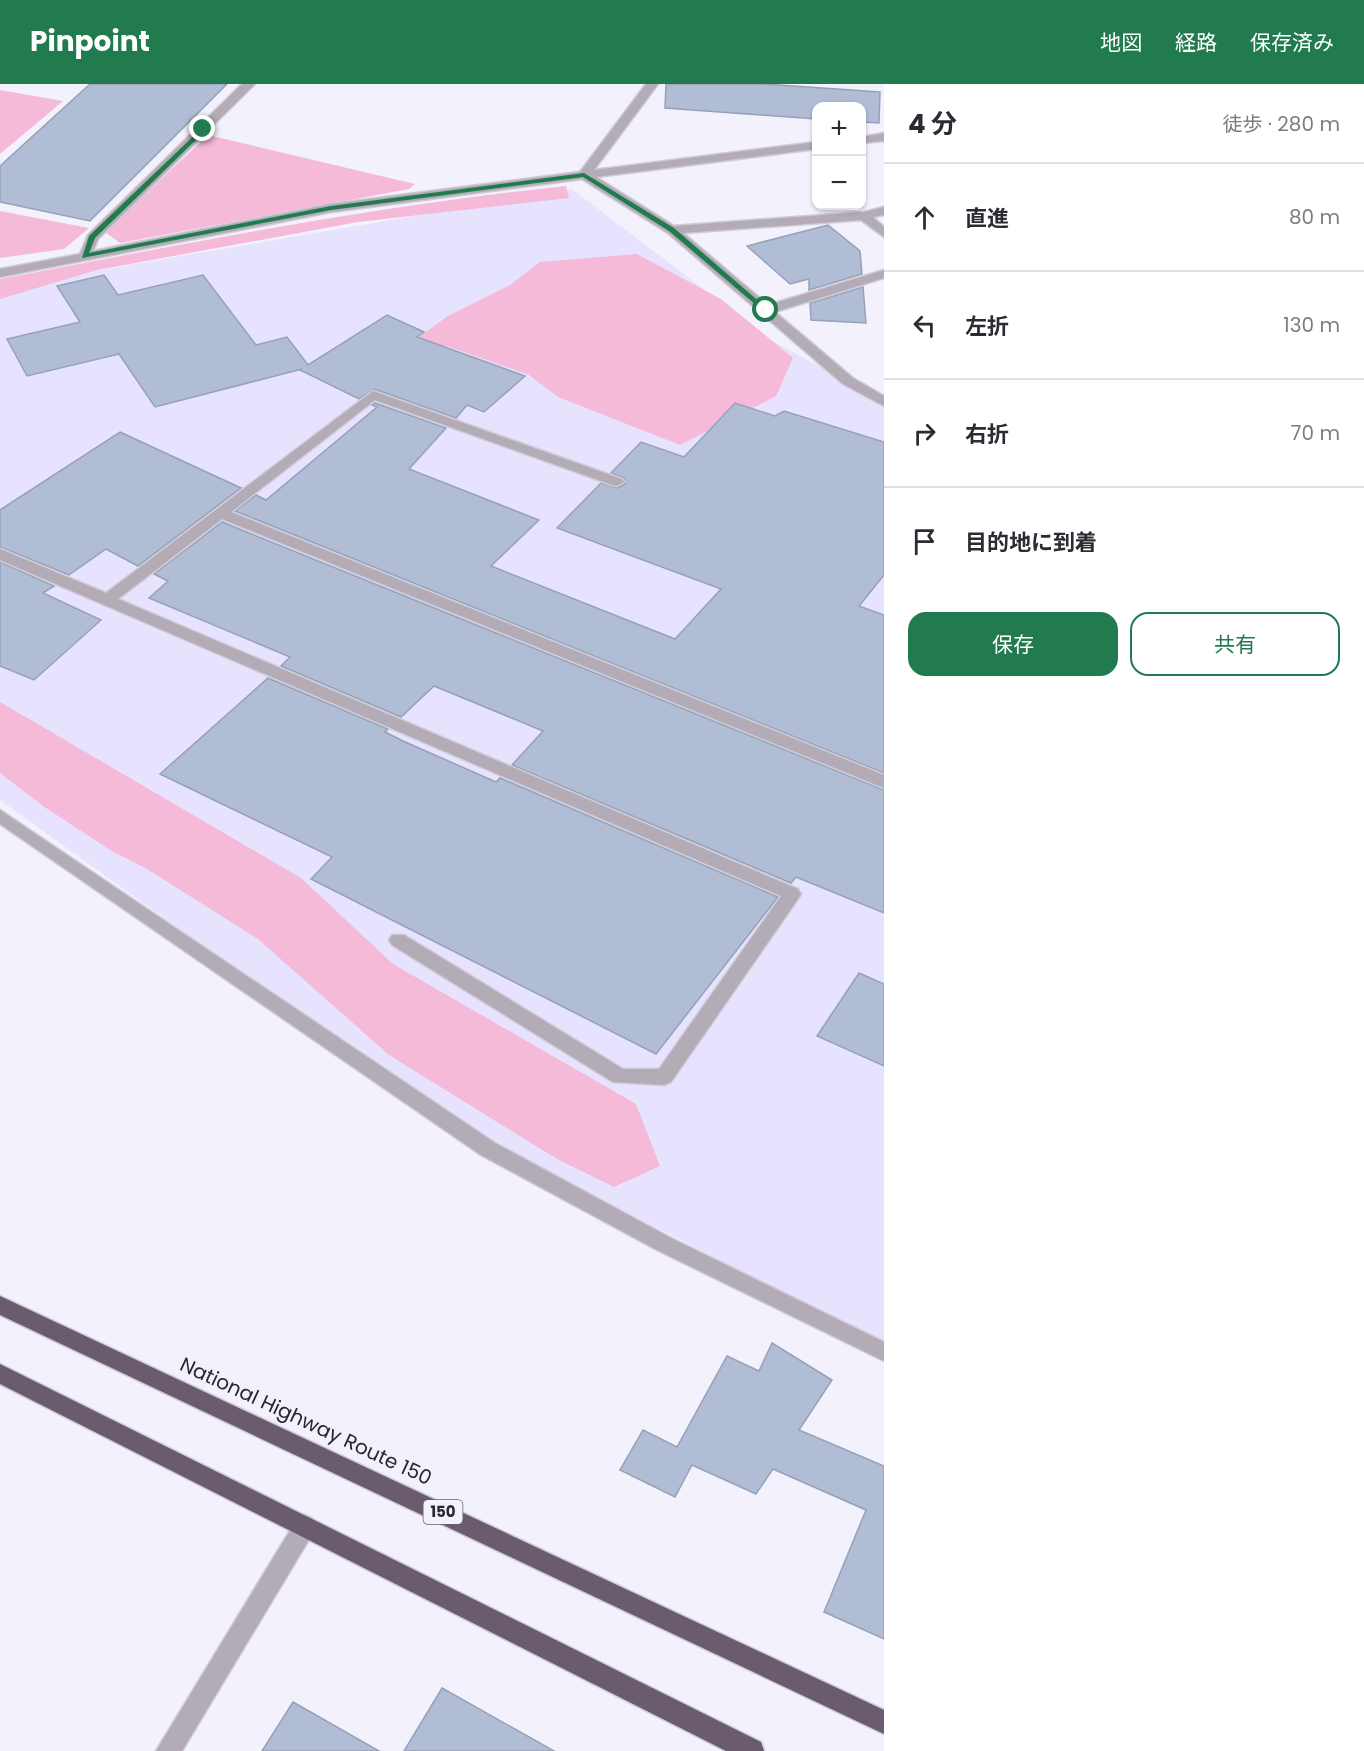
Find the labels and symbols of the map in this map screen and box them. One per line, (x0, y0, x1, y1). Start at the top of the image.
route end (189, 115, 215, 141)
route start (752, 296, 778, 322)
street label: National Highway Route 150 (175, 1350, 437, 1492)
road number: 150 (424, 1500, 462, 1524)

